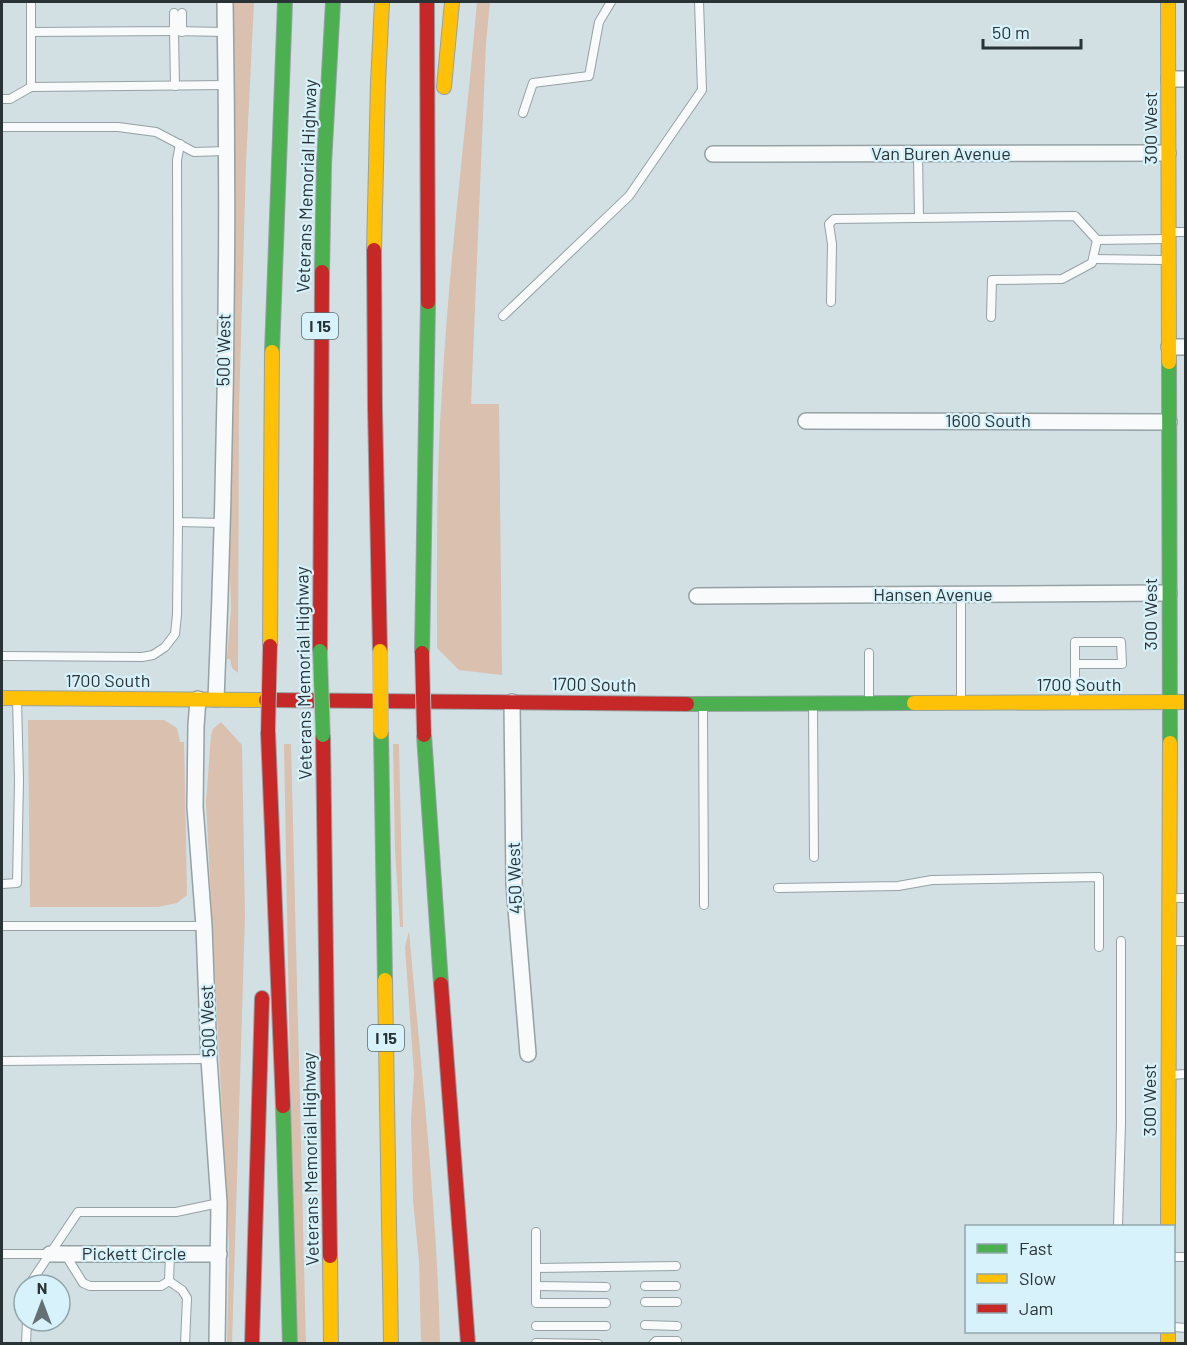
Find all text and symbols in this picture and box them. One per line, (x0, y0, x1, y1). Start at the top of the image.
scale bar (983, 12, 1080, 50)
text: 50 m (992, 21, 1030, 43)
street label: Veterans Memorial Highway (291, 79, 321, 293)
street label: 300 West (1139, 92, 1161, 164)
street label: Van Buren Avenue (871, 142, 1011, 164)
street label: 500 West (211, 313, 235, 387)
road number: I 15 (302, 313, 338, 339)
street label: 1600 South (945, 409, 1031, 431)
street label: Veterans Memorial Highway (290, 566, 316, 780)
street label: 300 West (1139, 578, 1161, 650)
street label: Hansen Avenue (873, 583, 993, 605)
street label: 1700 South (66, 669, 150, 691)
street label: 1700 South (551, 672, 637, 696)
street label: 1700 South (1037, 673, 1121, 695)
street label: 450 West (502, 841, 526, 915)
street label: 500 West (195, 984, 219, 1058)
road number: I 15 (368, 1025, 404, 1051)
street label: Veterans Memorial Highway (297, 1052, 323, 1266)
street label: 300 West (1138, 1064, 1160, 1136)
legend (965, 1225, 1175, 1333)
text: Fast (1019, 1237, 1053, 1259)
street label: Pickett Circle (82, 1242, 186, 1264)
text: Slow (1019, 1267, 1056, 1289)
north arrow (12, 1273, 72, 1333)
text: N (37, 1278, 47, 1297)
text: Jam (1019, 1297, 1053, 1319)

